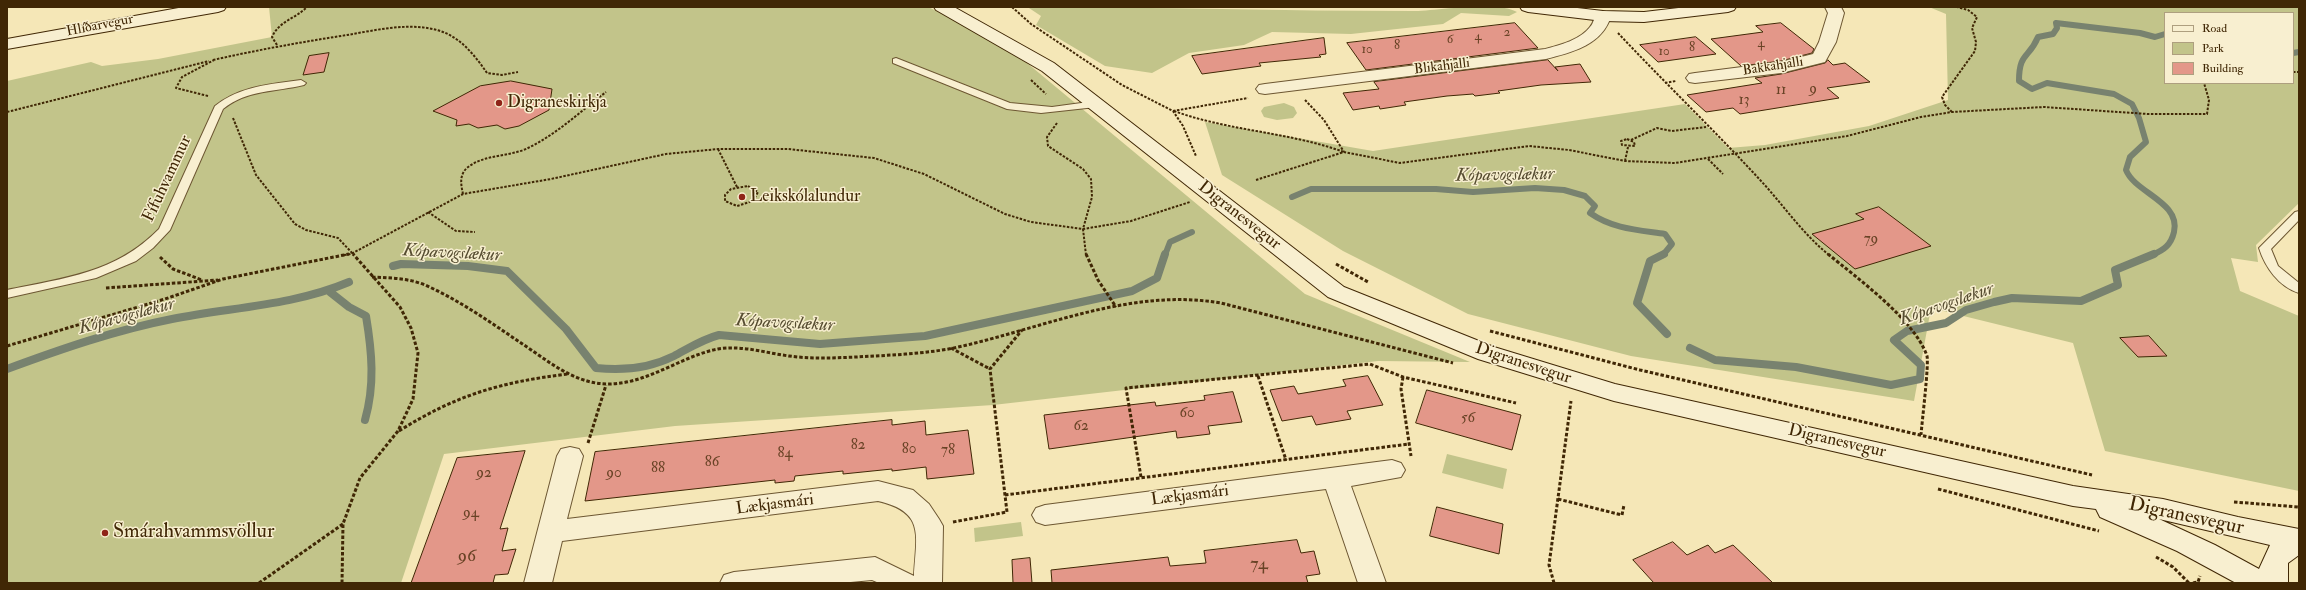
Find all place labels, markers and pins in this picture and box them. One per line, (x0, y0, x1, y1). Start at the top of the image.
place label: Digraneskirkja (507, 93, 607, 113)
marker: Digraneskirkja (494, 98, 504, 108)
place label: Leikskólalundur (750, 187, 860, 207)
marker: Leikskólalundur (737, 192, 747, 202)
place label: Smárahvammsvöllur (113, 521, 274, 545)
marker: Smárahvammsvöllur (100, 528, 110, 538)

